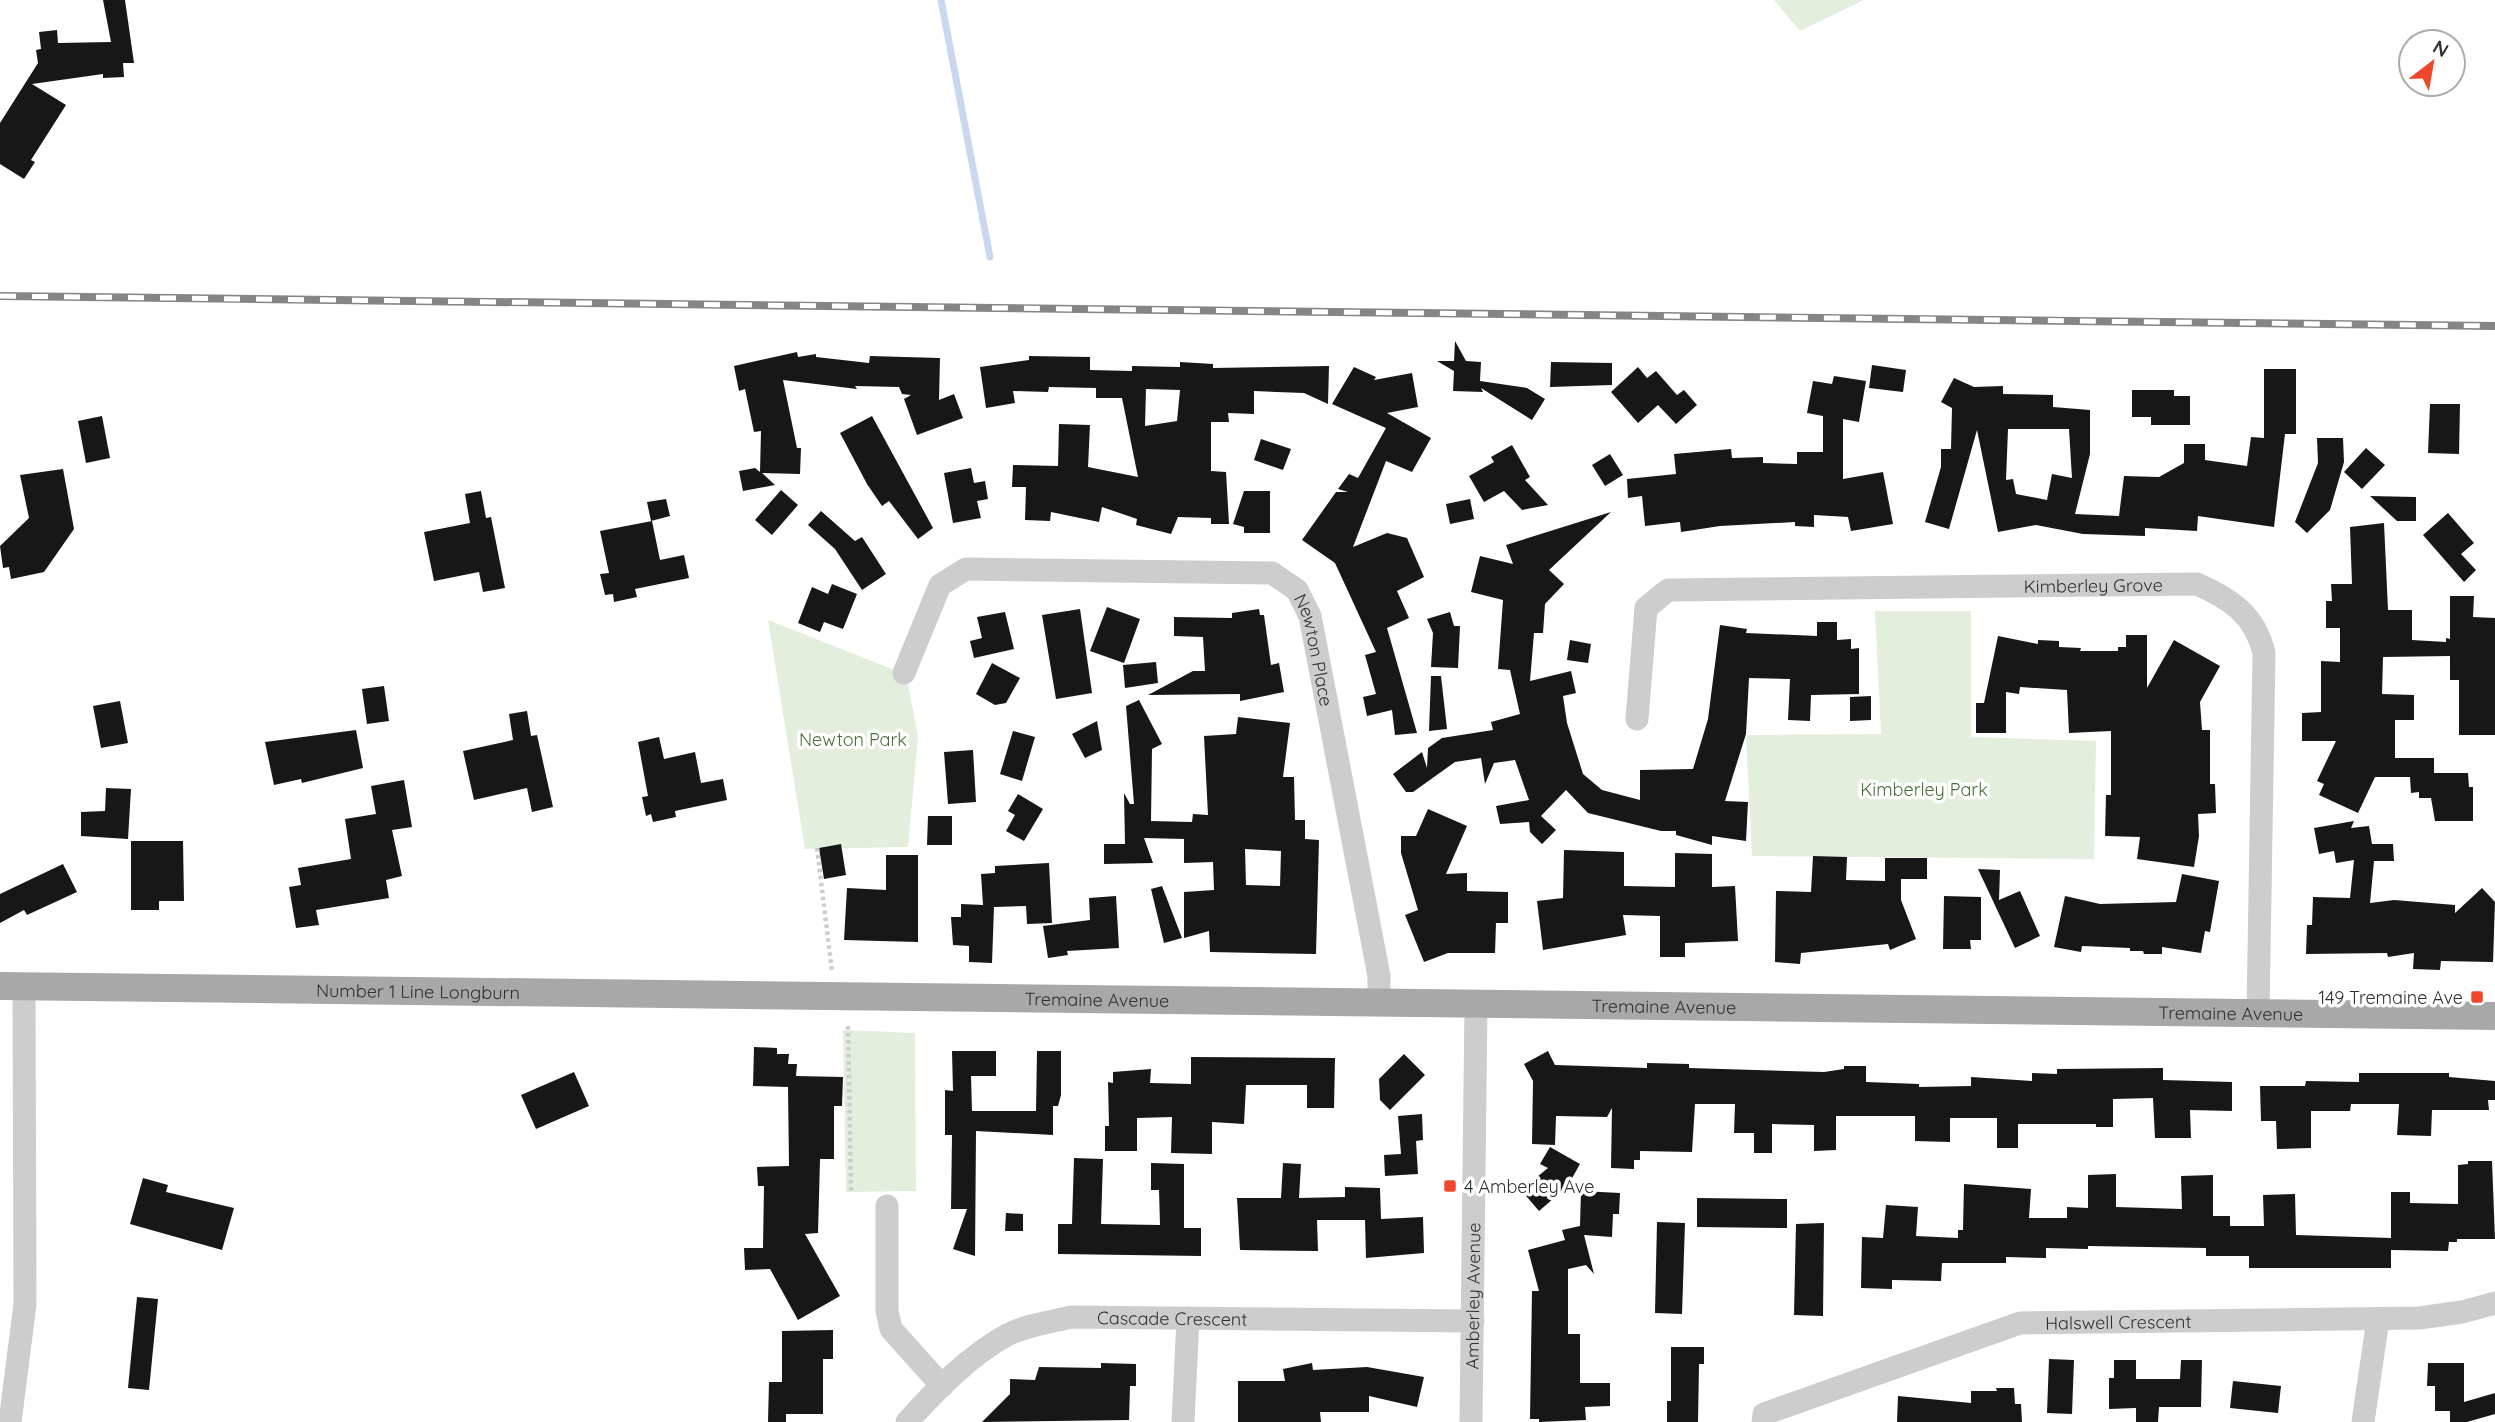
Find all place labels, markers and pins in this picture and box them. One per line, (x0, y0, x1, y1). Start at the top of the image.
place label: 149 Tremaine Ave (2319, 986, 2463, 1009)
marker: 149 Tremaine Ave (2469, 989, 2485, 1005)
place label: 4 Amberley Ave (1464, 1175, 1594, 1198)
marker: 4 Amberley Ave (1442, 1178, 1458, 1194)

